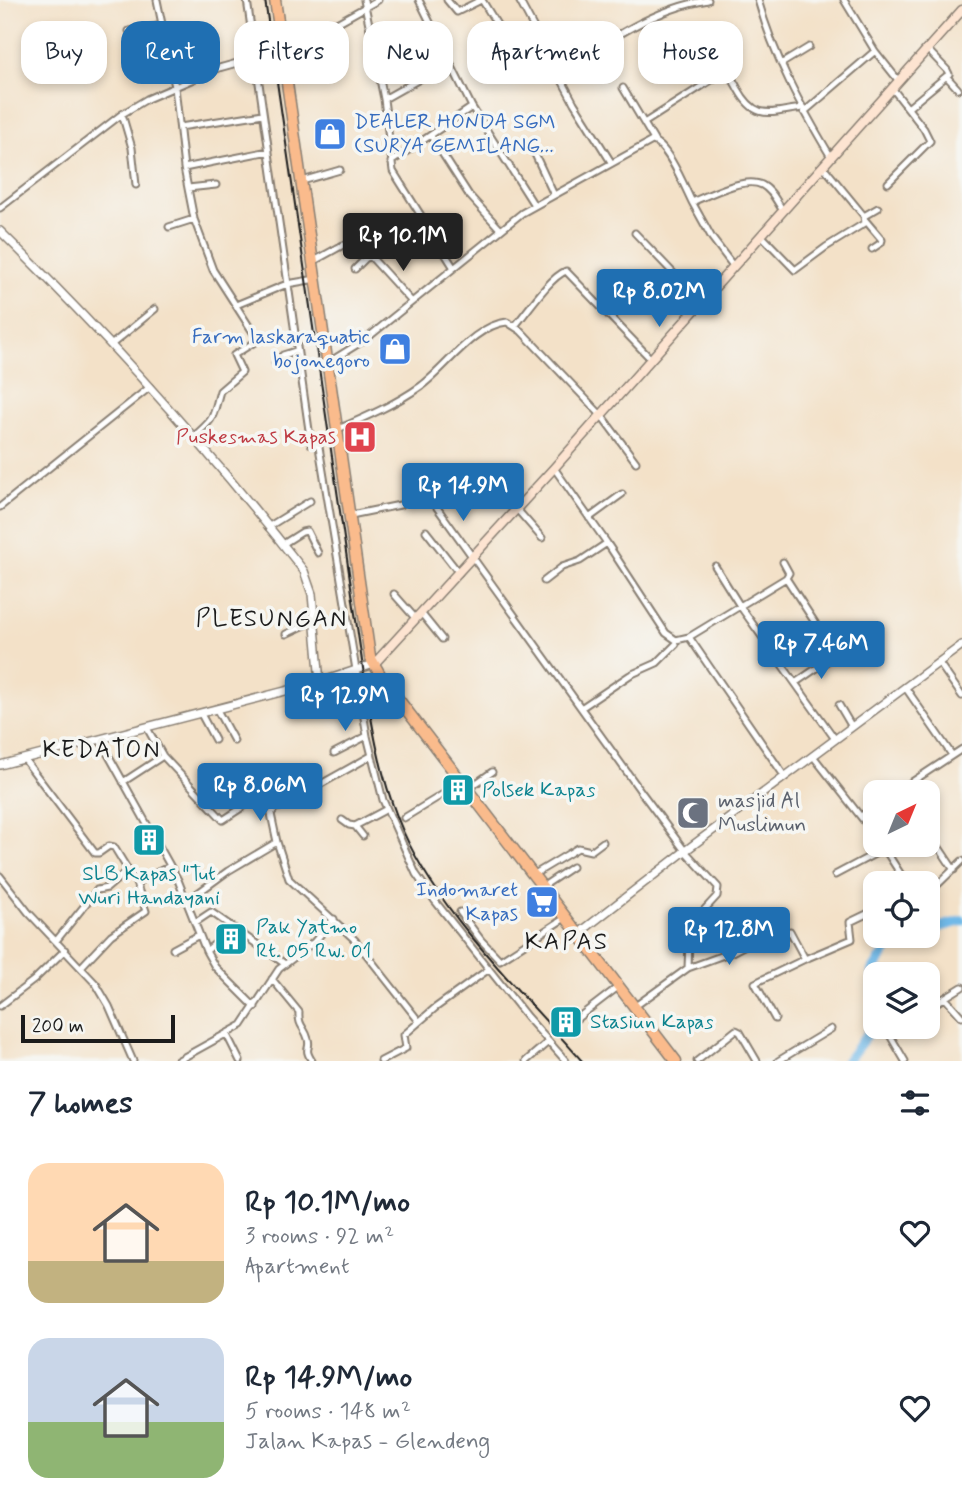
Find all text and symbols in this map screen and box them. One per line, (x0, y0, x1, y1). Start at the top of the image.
chip: Buy (21, 21, 107, 84)
chip: Rent (121, 21, 220, 84)
chip: Filters (234, 21, 349, 84)
chip: New (363, 21, 453, 84)
chip: Apartment (467, 21, 624, 84)
chip: House (638, 21, 743, 84)
place label: DEALER HONDA SGM (SURYA GEMILANG… (354, 108, 556, 160)
shop icon: DEALER HONDA SGM (SURYA GEMILANG… (311, 115, 349, 153)
pin: Rp 10.1M (331, 214, 475, 273)
text: Rp 10.1M (359, 221, 447, 251)
pin: Rp 8.02M (587, 270, 731, 329)
text: Rp 8.02M (613, 277, 705, 307)
place label: Farm laskaraquatic bojonegoro (192, 323, 370, 375)
shop icon: Farm laskaraquatic bojonegoro (376, 330, 414, 368)
hospital icon: Puskesmas Kapas (341, 418, 379, 456)
place label: Puskesmas Kapas (176, 423, 336, 451)
pin: Rp 14.9M (391, 463, 535, 523)
text: Rp 14.9M (418, 471, 508, 501)
district label: PLESUNGAN (196, 604, 348, 635)
pin: Rp 7.46M (749, 622, 893, 681)
text: Rp 7.46M (774, 629, 868, 659)
pin: Rp 12.9M (273, 674, 417, 733)
text: Rp 12.9M (301, 681, 389, 711)
district label: KEDATON (43, 735, 161, 766)
pin: Rp 8.06M (188, 764, 332, 823)
text: Rp 8.06M (213, 771, 307, 801)
building icon: Polsek Kapas (439, 771, 477, 809)
place label: Polsek Kapas (482, 776, 595, 804)
north arrow (863, 780, 940, 858)
map controls (863, 780, 940, 1039)
place label: masjid Al Muslimun (718, 787, 806, 839)
mosque icon: masjid Al Muslimun (674, 794, 712, 832)
building icon: SLB Kapas "Tut Wuri Handayani (130, 821, 168, 859)
place label: SLB Kapas "Tut Wuri Handayani (78, 860, 220, 912)
button: locate (863, 871, 940, 948)
place label: Indomaret Kapas (416, 876, 518, 928)
supermarket icon: Indomaret Kapas (523, 883, 561, 921)
pin: Rp 12.8M (657, 908, 801, 967)
place label: Pak Yatmo Rt. 05 Rw. 01 (256, 913, 371, 965)
text: Rp 12.8M (684, 915, 774, 945)
building icon: Pak Yatmo Rt. 05 Rw. 01 (212, 920, 250, 958)
district label: KAPAS (525, 927, 609, 958)
button: layers (863, 962, 940, 1039)
building icon: Stasiun Kapas (547, 1003, 585, 1041)
place label: Stasiun Kapas (590, 1008, 714, 1036)
scale bar (21, 1012, 175, 1044)
text: 200 m (32, 1014, 84, 1039)
text: 7 homes (28, 1084, 133, 1123)
icon: filters (896, 1084, 934, 1122)
text: Rp 10.1M/mo (245, 1183, 410, 1222)
icon: home (84, 1191, 168, 1275)
icon: heart (896, 1214, 934, 1252)
text: 3 rooms · 92 m² (245, 1222, 394, 1252)
text: Apartment (245, 1252, 350, 1282)
text: Rp 14.9M/mo (245, 1358, 412, 1397)
icon: home (84, 1366, 168, 1450)
icon: heart (896, 1389, 934, 1427)
text: 5 rooms · 148 m² (245, 1397, 411, 1427)
text: Jalan Kapas - Glendeng (245, 1427, 490, 1457)

